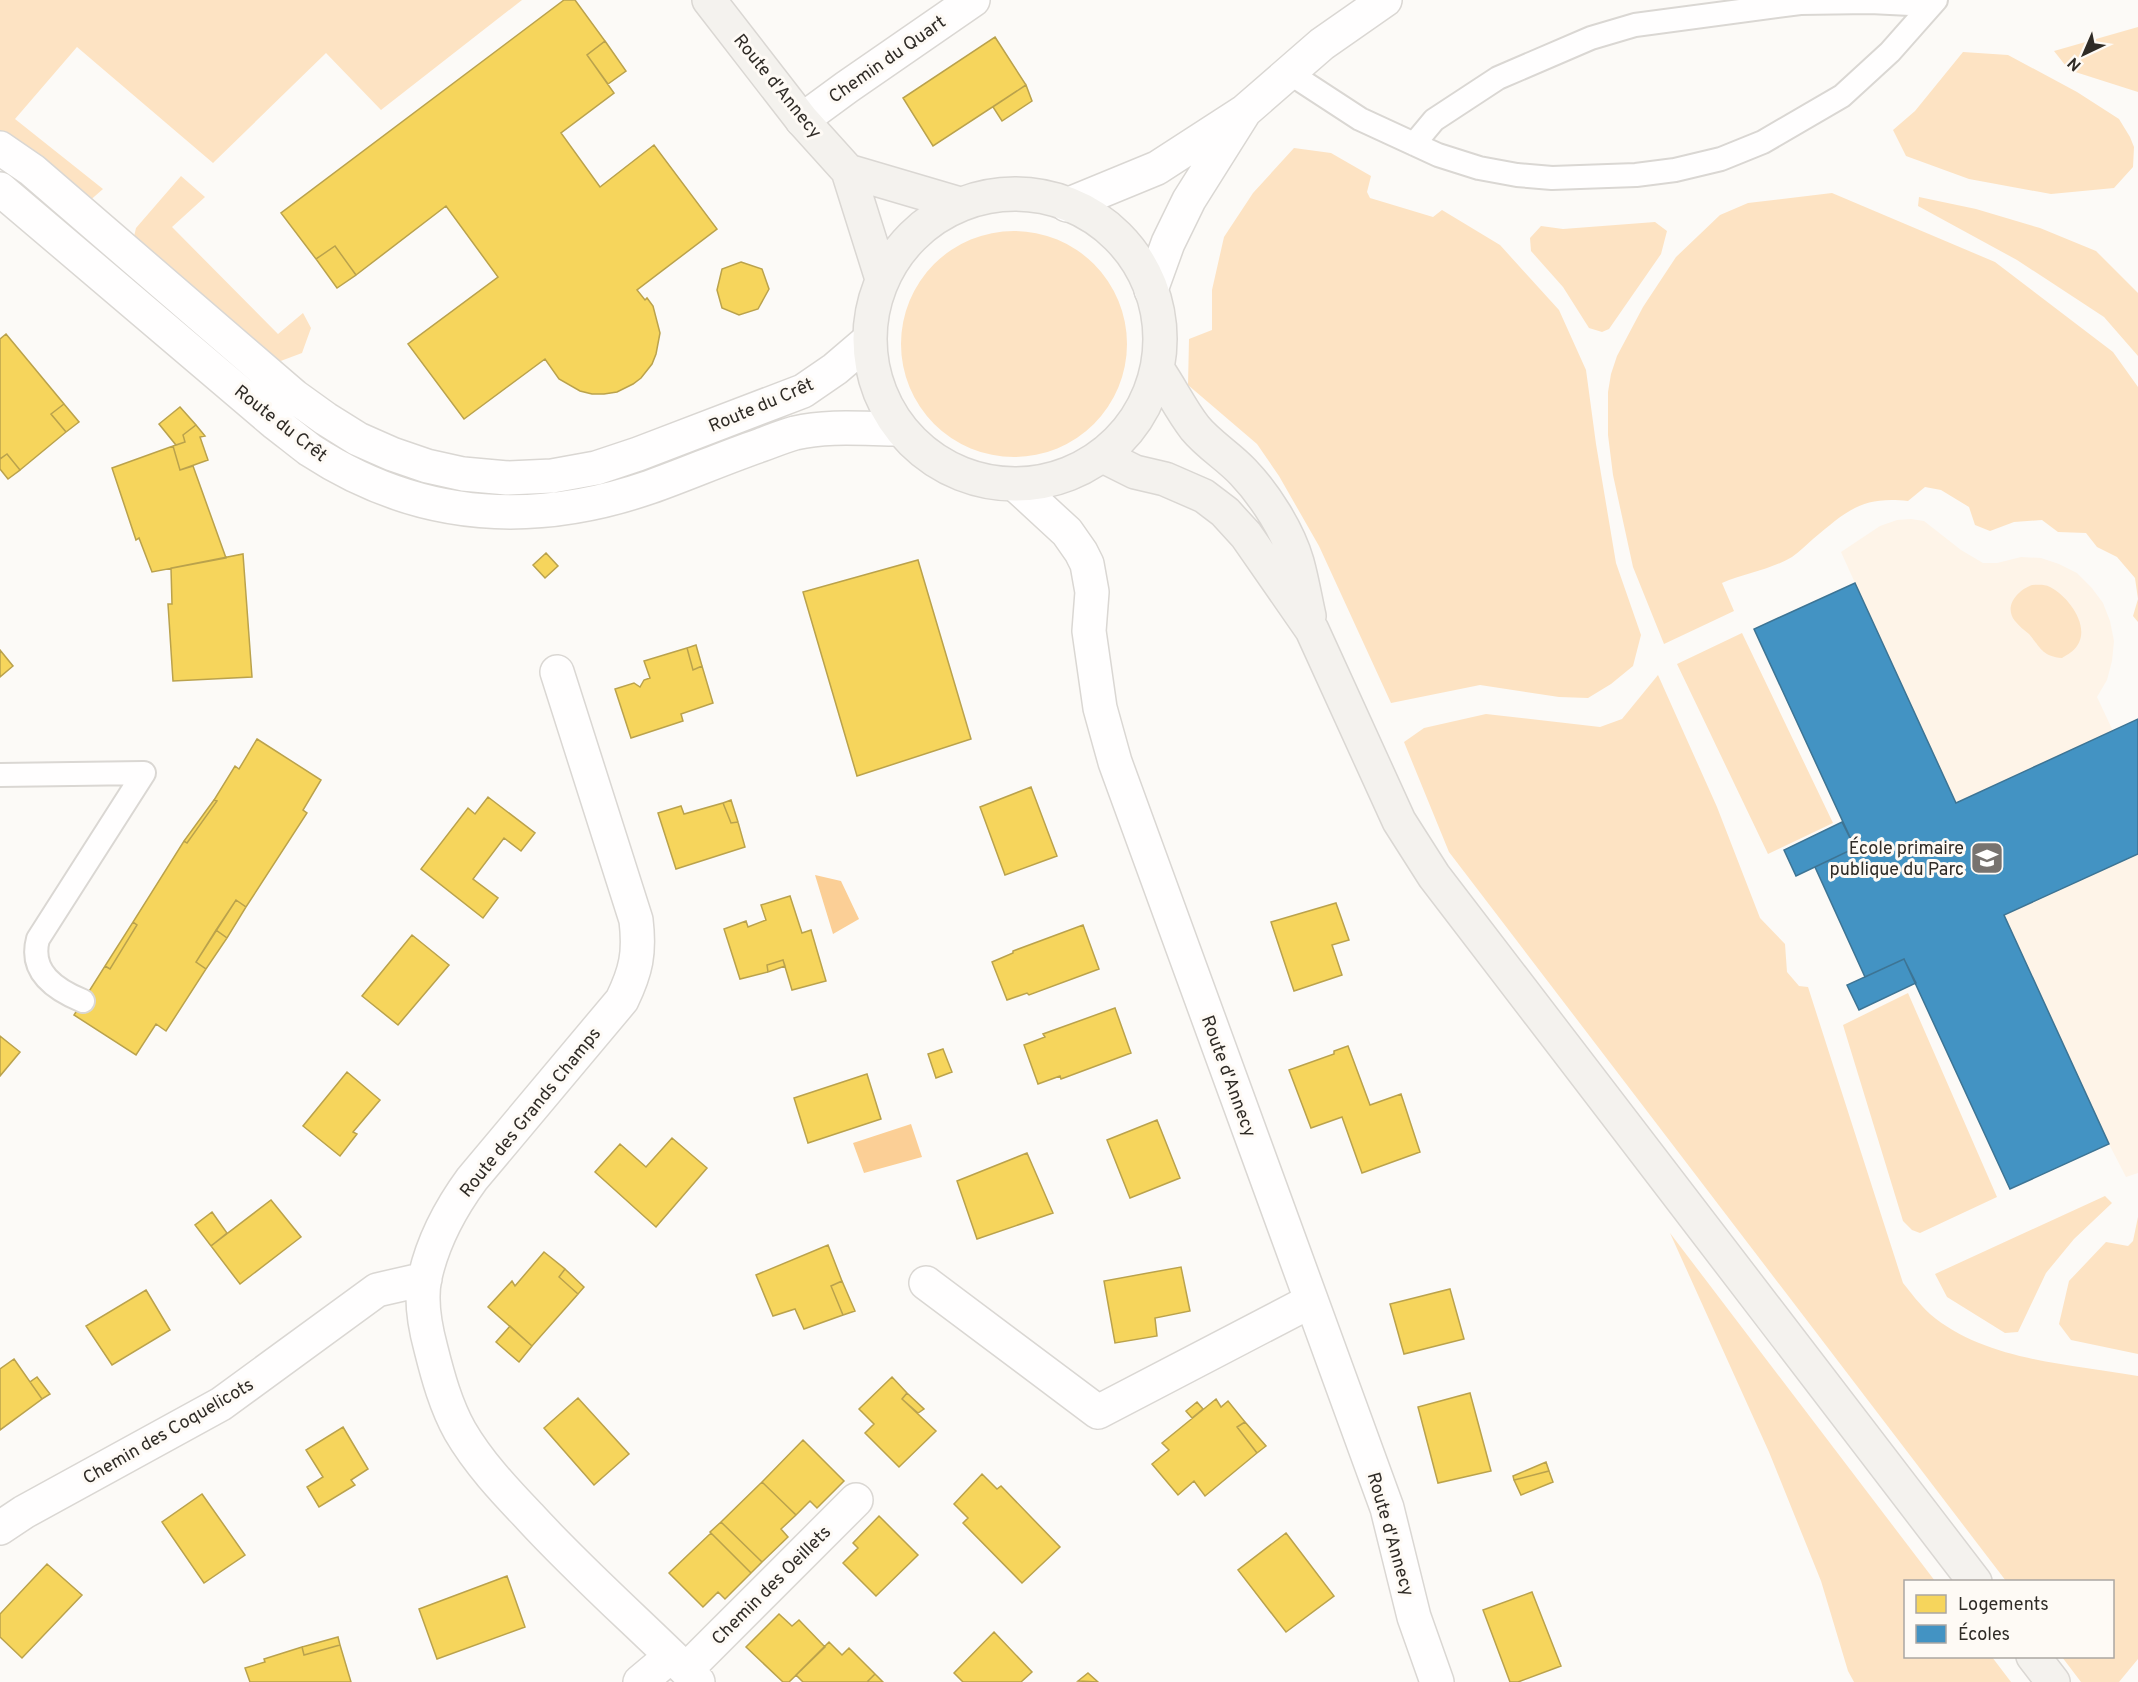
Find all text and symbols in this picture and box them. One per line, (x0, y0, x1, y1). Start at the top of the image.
street label: Chemin du Quart (825, 11, 951, 109)
north arrow (2054, 24, 2114, 84)
street label: Route d'Annecy (728, 30, 826, 144)
text: N (2064, 52, 2086, 75)
street label: Route du Crêt (706, 374, 818, 439)
street label: Route du Crêt (229, 381, 331, 468)
place label: École primaire publique du Parc (1829, 836, 1964, 882)
school or university icon: École primaire publique du Parc (1969, 840, 2005, 876)
street label: Route d'Annecy (1195, 1012, 1260, 1141)
street label: Route des Grands Champs (456, 1023, 607, 1203)
street label: Chemin des Coquelicots (79, 1374, 258, 1491)
street label: Route d'Annecy (1361, 1470, 1418, 1599)
street label: Chemin des Oeillets (707, 1521, 837, 1651)
legend (1904, 1580, 2114, 1658)
text: Logements (1958, 1594, 2049, 1617)
text: Écoles (1958, 1622, 2010, 1647)

